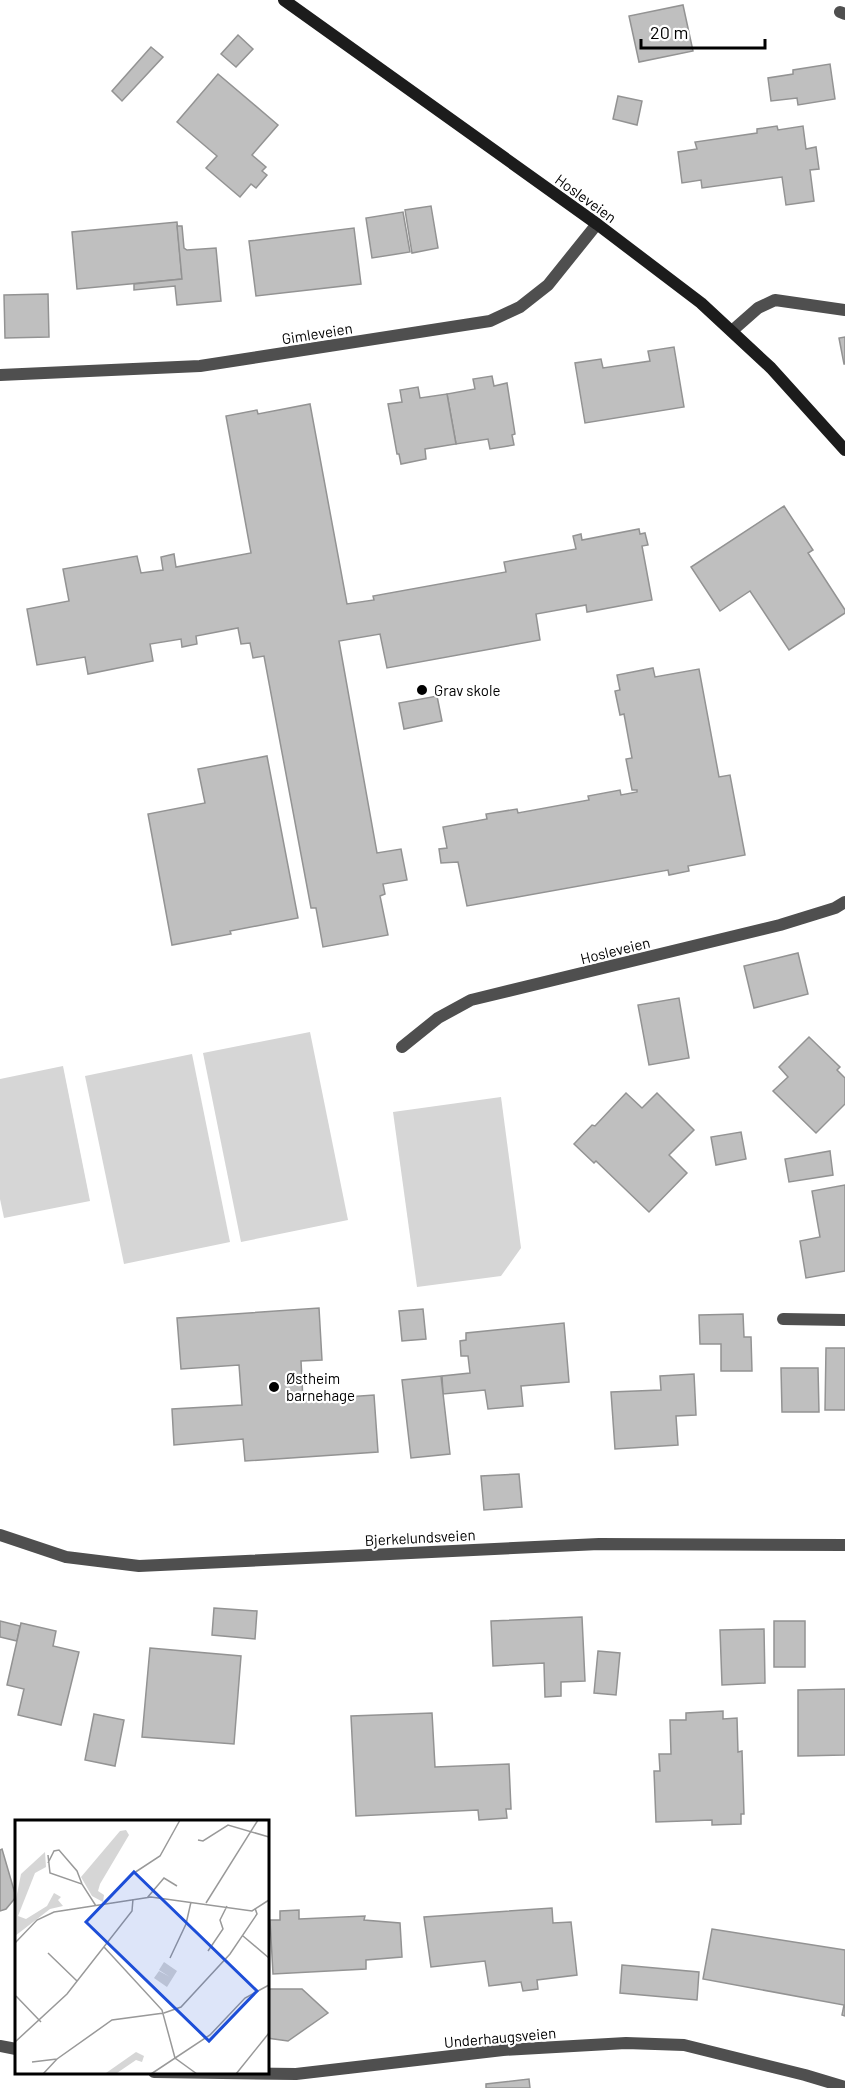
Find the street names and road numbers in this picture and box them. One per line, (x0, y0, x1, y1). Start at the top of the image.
street label: Hosleveien (552, 170, 620, 226)
street label: Gimleveien (280, 319, 354, 347)
street label: Hosleveien (578, 933, 652, 967)
street label: Bjerkelundsveien (364, 1525, 476, 1549)
street label: Underhaugsveien (443, 2023, 557, 2051)

